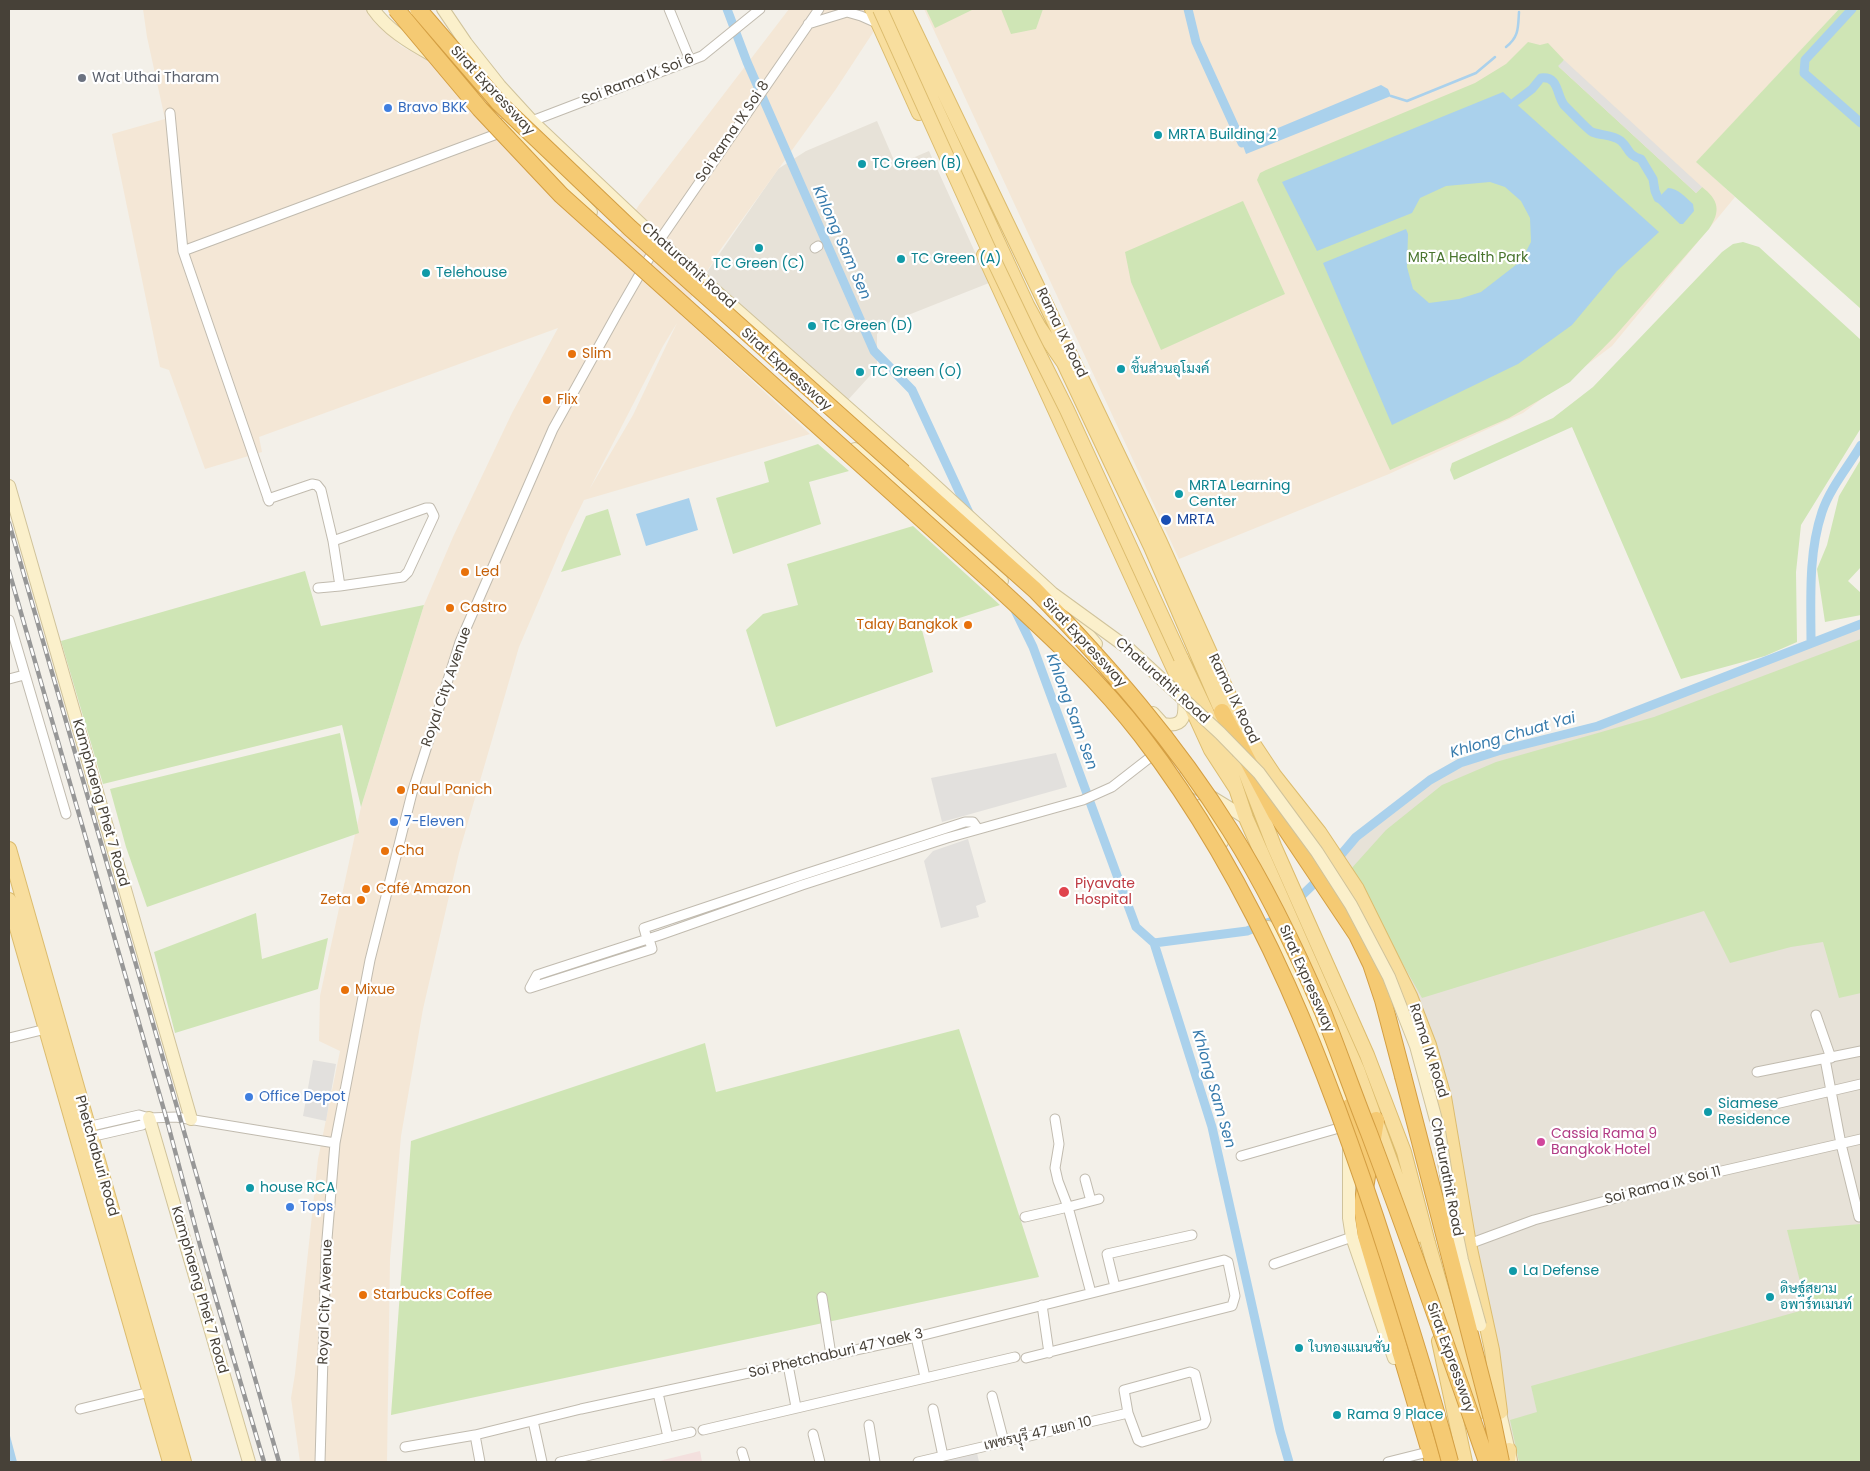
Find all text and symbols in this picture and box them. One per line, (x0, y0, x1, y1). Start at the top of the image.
street label: Sirat Expressway (446, 43, 538, 139)
street label: Soi Rama IX Soi 6 (579, 51, 697, 109)
place label: Wat Uthai Tharam (92, 70, 219, 86)
marker: Wat Uthai Tharam (76, 72, 88, 84)
street label: Soi Rama IX Soi 8 (693, 78, 773, 186)
place label: Bravo BKK (398, 100, 467, 116)
marker: Bravo BKK (382, 102, 394, 114)
place label: MRTA Building 2 (1168, 127, 1277, 143)
marker: MRTA Building 2 (1152, 129, 1164, 141)
place label: TC Green (B) (872, 156, 962, 172)
marker: TC Green (B) (856, 158, 868, 170)
water label: Khlong Sam Sen (808, 183, 874, 303)
street label: Chaturathit Road (638, 219, 738, 313)
marker: TC Green (C) (753, 242, 765, 254)
park label: MRTA Health Park (1408, 250, 1528, 266)
place label: TC Green (A) (911, 251, 1001, 267)
marker: TC Green (A) (895, 253, 907, 265)
place label: TC Green (C) (713, 256, 805, 272)
place label: Telehouse (436, 265, 507, 281)
marker: Telehouse (420, 267, 432, 279)
street label: Rama IX Road (1032, 285, 1090, 381)
place label: TC Green (D) (822, 318, 913, 334)
marker: TC Green (D) (806, 320, 818, 332)
street label: Sirat Expressway (737, 325, 835, 415)
place label: Slim (582, 346, 612, 362)
marker: Slim (566, 348, 578, 360)
place label: ชิ้นส่วนอุโมงค์ (1131, 361, 1210, 377)
marker: ชิ้นส่วนอุโมงค์ (1115, 363, 1127, 375)
place label: TC Green (O) (870, 364, 962, 380)
marker: TC Green (O) (854, 366, 866, 378)
place label: Flix (557, 392, 578, 408)
marker: Flix (541, 394, 553, 406)
place label: MRTA Learning Center (1189, 478, 1291, 511)
marker: MRTA Learning Center (1173, 488, 1185, 500)
place label: MRTA (1177, 512, 1215, 528)
marker: MRTA (1159, 513, 1173, 527)
place label: Led (475, 564, 499, 580)
marker: Led (459, 566, 471, 578)
street label: Sirat Expressway (1038, 595, 1130, 691)
place label: Castro (460, 600, 507, 616)
marker: Castro (444, 602, 456, 614)
place label: Talay Bangkok (857, 617, 958, 633)
marker: Talay Bangkok (962, 619, 974, 631)
street label: Royal City Avenue (419, 625, 475, 749)
street label: Chaturathit Road (1112, 634, 1212, 728)
water label: Khlong Sam Sen (1042, 651, 1100, 773)
street label: Rama IX Road (1204, 651, 1262, 747)
water label: Khlong Chuat Yai (1448, 709, 1578, 763)
street label: Kamphaeng Phet 7 Road (68, 717, 132, 889)
place label: Paul Panich (411, 782, 492, 798)
marker: Paul Panich (395, 784, 407, 796)
place label: 7-Eleven (404, 814, 464, 830)
marker: 7-Eleven (388, 816, 400, 828)
place label: Cha (395, 843, 424, 859)
marker: Cha (379, 845, 391, 857)
place label: Piyavate Hospital (1075, 876, 1135, 909)
place label: Café Amazon (376, 881, 471, 897)
marker: Café Amazon (360, 883, 372, 895)
marker: Piyavate Hospital (1057, 885, 1071, 899)
place label: Zeta (320, 892, 351, 908)
marker: Zeta (355, 894, 367, 906)
street label: Sirat Expressway (1275, 923, 1337, 1035)
place label: Mixue (355, 982, 395, 998)
marker: Mixue (339, 984, 351, 996)
street label: Rama IX Road (1405, 1002, 1451, 1100)
water label: Khlong Sam Sen (1187, 1028, 1239, 1150)
place label: Office Depot (259, 1089, 346, 1105)
marker: Office Depot (243, 1091, 255, 1103)
street label: Phetchaburi Road (71, 1094, 121, 1218)
place label: Siamese Residence (1718, 1096, 1790, 1128)
marker: Siamese Residence (1702, 1106, 1714, 1118)
street label: Chaturathit Road (1426, 1116, 1466, 1238)
place label: Cassia Rama 9 Bangkok Hotel (1551, 1126, 1657, 1158)
marker: Cassia Rama 9 Bangkok Hotel (1535, 1136, 1547, 1148)
street label: Soi Rama IX Soi 11 (1603, 1163, 1723, 1209)
place label: house RCA (260, 1180, 335, 1196)
marker: house RCA (244, 1182, 256, 1194)
place label: Tops (300, 1199, 333, 1215)
marker: Tops (284, 1201, 296, 1213)
street label: Kamphaeng Phet 7 Road (167, 1204, 231, 1376)
street label: Royal City Avenue (315, 1239, 337, 1365)
place label: La Defense (1523, 1263, 1599, 1279)
marker: La Defense (1507, 1265, 1519, 1277)
place label: ดิษฐ์สยาม อพาร์ทเมนท์ (1780, 1281, 1852, 1314)
place label: Starbucks Coffee (373, 1287, 493, 1303)
marker: Starbucks Coffee (357, 1289, 369, 1301)
marker: ดิษฐ์สยาม อพาร์ทเมนท์ (1764, 1291, 1776, 1303)
street label: Sirat Expressway (1422, 1301, 1478, 1415)
street label: Soi Phetchaburi 47 Yaek 3 (747, 1326, 925, 1382)
place label: ใบทองแมนชั่น (1309, 1340, 1390, 1356)
marker: ใบทองแมนชั่น (1293, 1342, 1305, 1354)
place label: Rama 9 Place (1347, 1407, 1443, 1423)
marker: Rama 9 Place (1331, 1409, 1343, 1421)
street label: เพชรบุุรี 47 แยก 10 (982, 1413, 1094, 1455)

